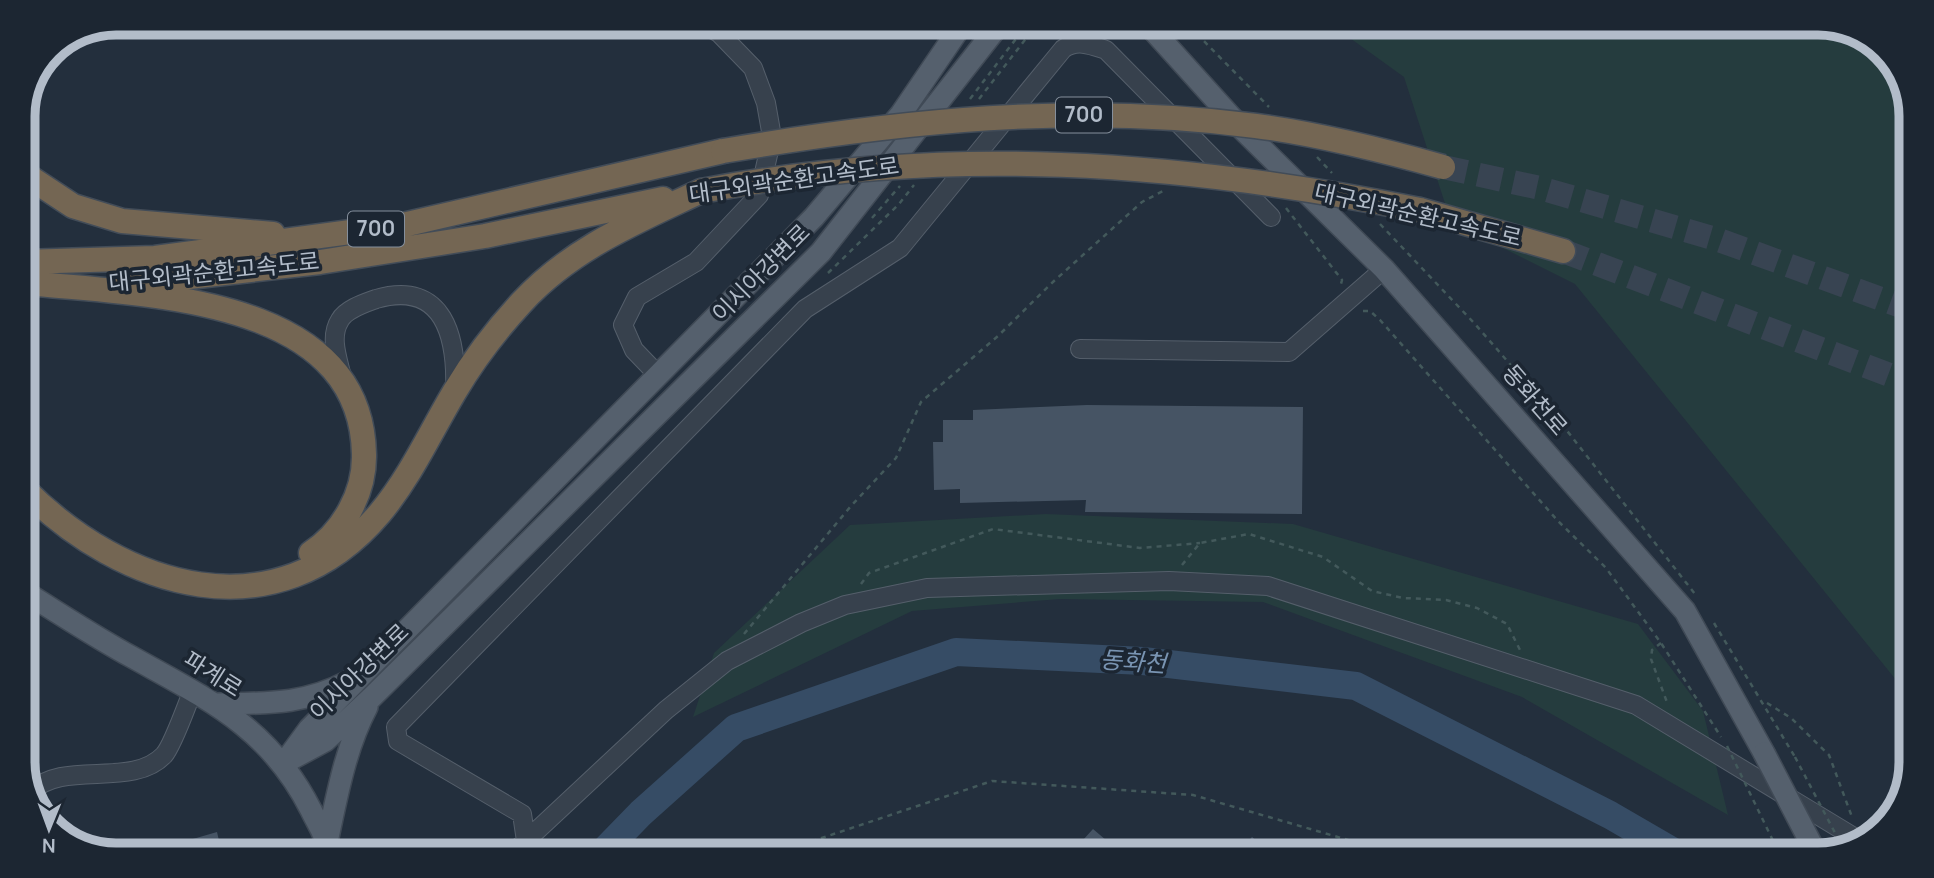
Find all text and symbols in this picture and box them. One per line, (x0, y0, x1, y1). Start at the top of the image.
road number: 700 (1056, 97, 1112, 132)
street label: 대구외곽순환고속도로 (687, 148, 901, 210)
street label: 대구외곽순환고속도로 (1312, 175, 1525, 253)
road number: 700 (348, 212, 404, 246)
street label: 이시아강변로 (704, 216, 816, 328)
street label: 대구외곽순환고속도로 (107, 244, 321, 298)
street label: 동화천로 (1496, 357, 1576, 442)
street label: 이시아강변로 (302, 616, 415, 727)
water label: 동화천 (1099, 642, 1170, 679)
street label: 파계로 (178, 643, 249, 704)
north arrow (14, 794, 84, 864)
text: N (42, 833, 56, 859)

